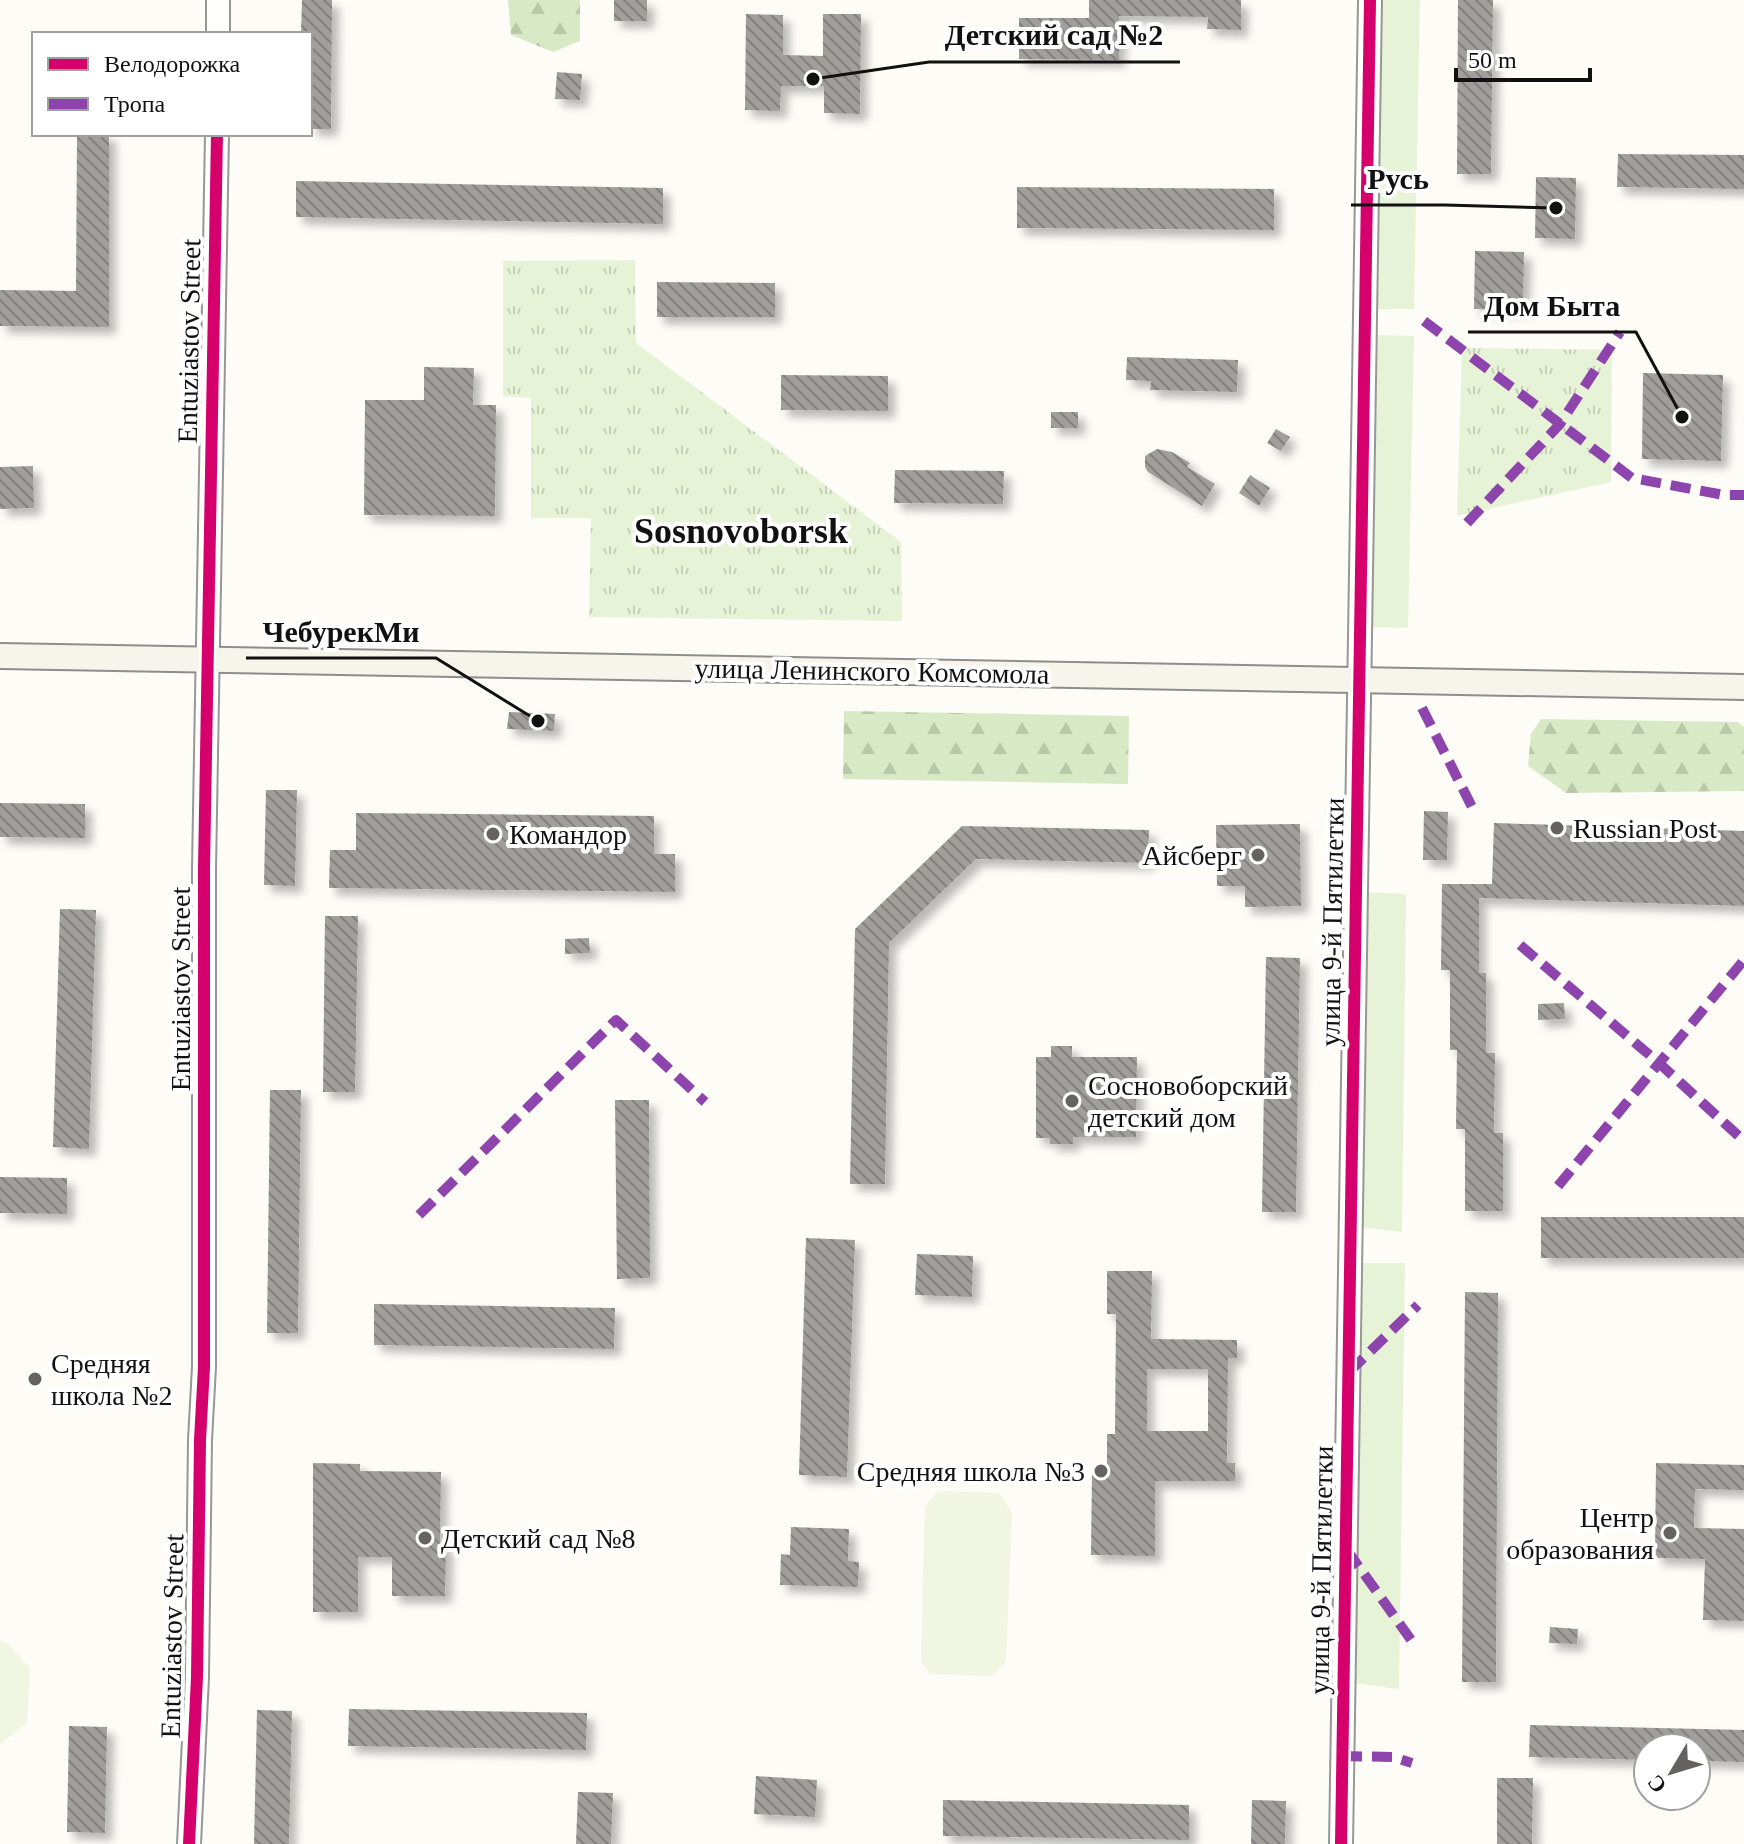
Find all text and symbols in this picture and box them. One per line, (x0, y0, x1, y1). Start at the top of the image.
callout: Детский сад №2 (929, 8, 1180, 62)
text: Детский сад №2 (945, 18, 1163, 51)
legend (32, 32, 312, 136)
scale bar (1456, 32, 1590, 82)
text: 50 m (1468, 47, 1517, 73)
text: Велодорожка (104, 51, 240, 77)
text: Тропа (104, 91, 166, 117)
callout: Русь (1351, 151, 1445, 205)
text: Русь (1367, 162, 1429, 195)
street label: Entuziastov Street (172, 238, 206, 444)
callout: Дом Быта (1468, 278, 1636, 332)
text: Дом Быта (1484, 289, 1620, 322)
district label: Sosnovoborsk (634, 511, 848, 551)
callout: ЧебурекМи (246, 604, 436, 658)
text: ЧебурекМи (262, 615, 420, 648)
street label: улица Ленинского Комсомола (694, 652, 1050, 690)
street label: улица 9-й Пятилетки (1314, 797, 1350, 1047)
place label: Russian Post (1573, 813, 1717, 844)
place label: Командор (509, 819, 627, 850)
marker: Russian Post (1548, 819, 1566, 837)
marker: Командор (484, 825, 502, 843)
place label: Айсберг (1142, 840, 1242, 871)
marker: Айсберг (1249, 846, 1267, 864)
street label: Entuziastov Street (165, 887, 196, 1091)
place label: Сосновоборский детский дом (1088, 1070, 1288, 1133)
marker: Сосновоборский детский дом (1063, 1092, 1081, 1110)
place label: Средняя школа №2 (51, 1348, 173, 1411)
marker: Средняя школа №2 (26, 1370, 44, 1388)
street label: улица 9-й Пятилетки (1303, 1445, 1339, 1695)
place label: Средняя школа №3 (857, 1456, 1085, 1487)
marker: Средняя школа №3 (1092, 1462, 1110, 1480)
place label: Центр образования (1506, 1502, 1654, 1565)
place label: Детский сад №8 (441, 1523, 636, 1554)
marker: Центр образования (1661, 1524, 1679, 1542)
marker: Детский сад №8 (416, 1529, 434, 1547)
street label: Entuziastov Street (155, 1533, 189, 1739)
north arrow (1632, 1732, 1712, 1812)
text: С (1642, 1770, 1671, 1798)

